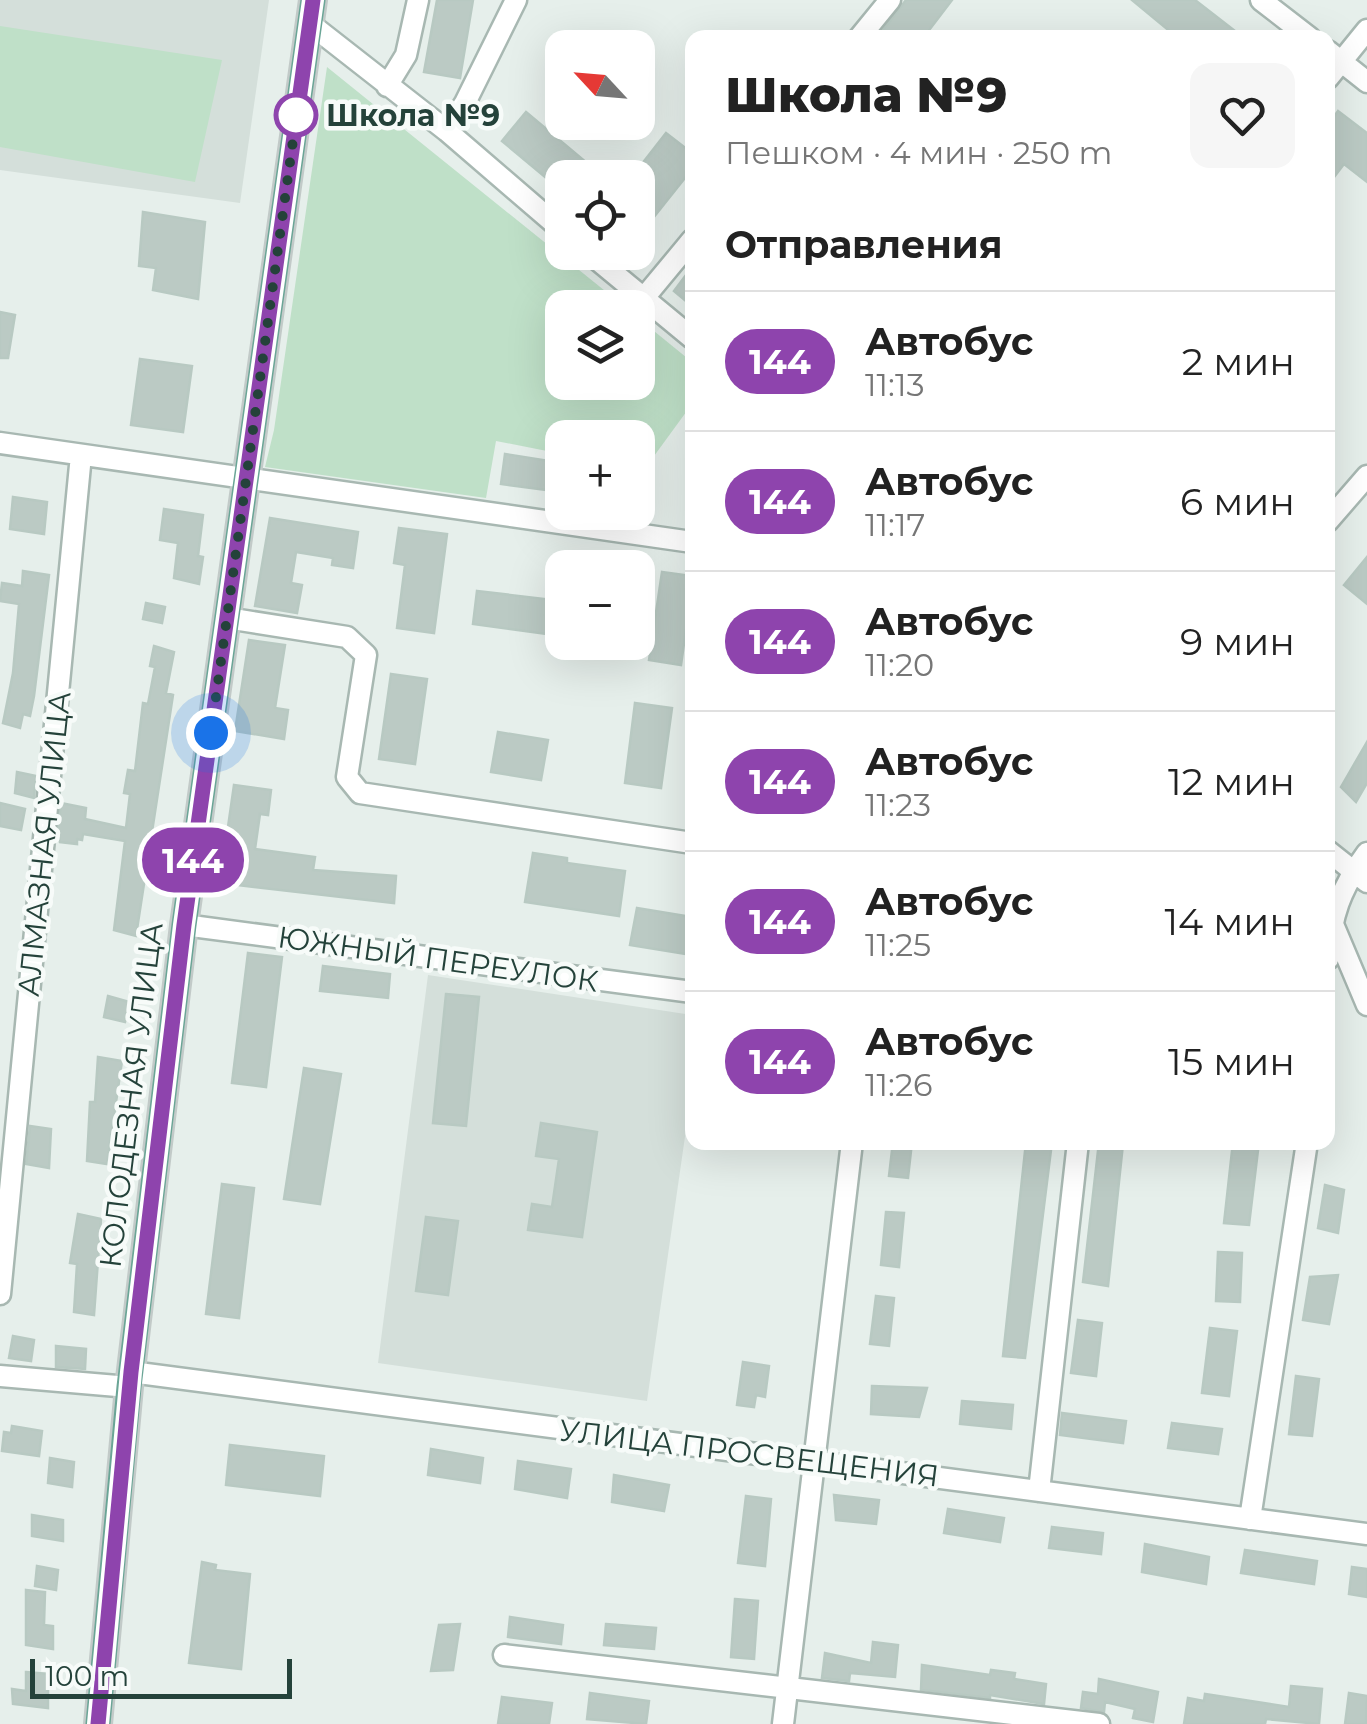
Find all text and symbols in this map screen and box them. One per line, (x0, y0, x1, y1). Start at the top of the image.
north arrow (545, 30, 655, 140)
map controls (545, 30, 655, 660)
button: heart (1190, 63, 1295, 168)
text: Школа №9 (725, 66, 1007, 124)
marker: Школа №9 (275, 94, 317, 136)
place label: Школа №9 (326, 97, 500, 134)
text: Пешком · 4 мин · 250 m (725, 133, 1112, 172)
button: locate (545, 160, 655, 270)
text: Отправления (725, 221, 1003, 268)
button: layers (545, 290, 655, 400)
text: Автобус (865, 318, 1034, 365)
text: 2 мин (1182, 338, 1295, 385)
text: 144 (749, 340, 811, 383)
text: 11:13 (865, 365, 925, 404)
button: + (545, 420, 655, 530)
text: Автобус (865, 458, 1034, 505)
text: 6 мин (1180, 478, 1295, 525)
text: 144 (749, 480, 811, 523)
text: 11:17 (865, 505, 925, 544)
button: − (545, 550, 655, 660)
text: Автобус (865, 598, 1034, 645)
text: 9 мин (1180, 618, 1295, 665)
text: 144 (749, 620, 811, 663)
text: 11:20 (865, 645, 934, 684)
street label: АЛМАЗНАЯ УЛИЦА (10, 690, 78, 998)
your location (186, 708, 236, 758)
text: Автобус (865, 738, 1034, 785)
text: 12 мин (1168, 758, 1295, 805)
text: 144 (749, 760, 811, 803)
text: 11:23 (865, 785, 931, 824)
line badge: 144 (136, 828, 250, 892)
text: 144 (162, 839, 224, 882)
text: Автобус (865, 878, 1034, 925)
text: 14 мин (1164, 898, 1295, 945)
text: 144 (749, 900, 811, 943)
street label: ЮЖНЫЙ ПЕРЕУЛОК (275, 918, 601, 1000)
street label: КОЛОДЕЗНАЯ УЛИЦА (91, 920, 171, 1270)
text: 11:25 (865, 925, 931, 964)
text: Автобус (865, 1018, 1034, 1065)
text: 15 мин (1168, 1038, 1295, 1085)
text: 144 (749, 1040, 811, 1083)
text: 11:26 (865, 1065, 932, 1104)
street label: УЛИЦА ПРОСВЕЩЕНИЯ (557, 1411, 941, 1495)
scale bar (30, 1654, 292, 1698)
text: 100 m (45, 1659, 129, 1693)

